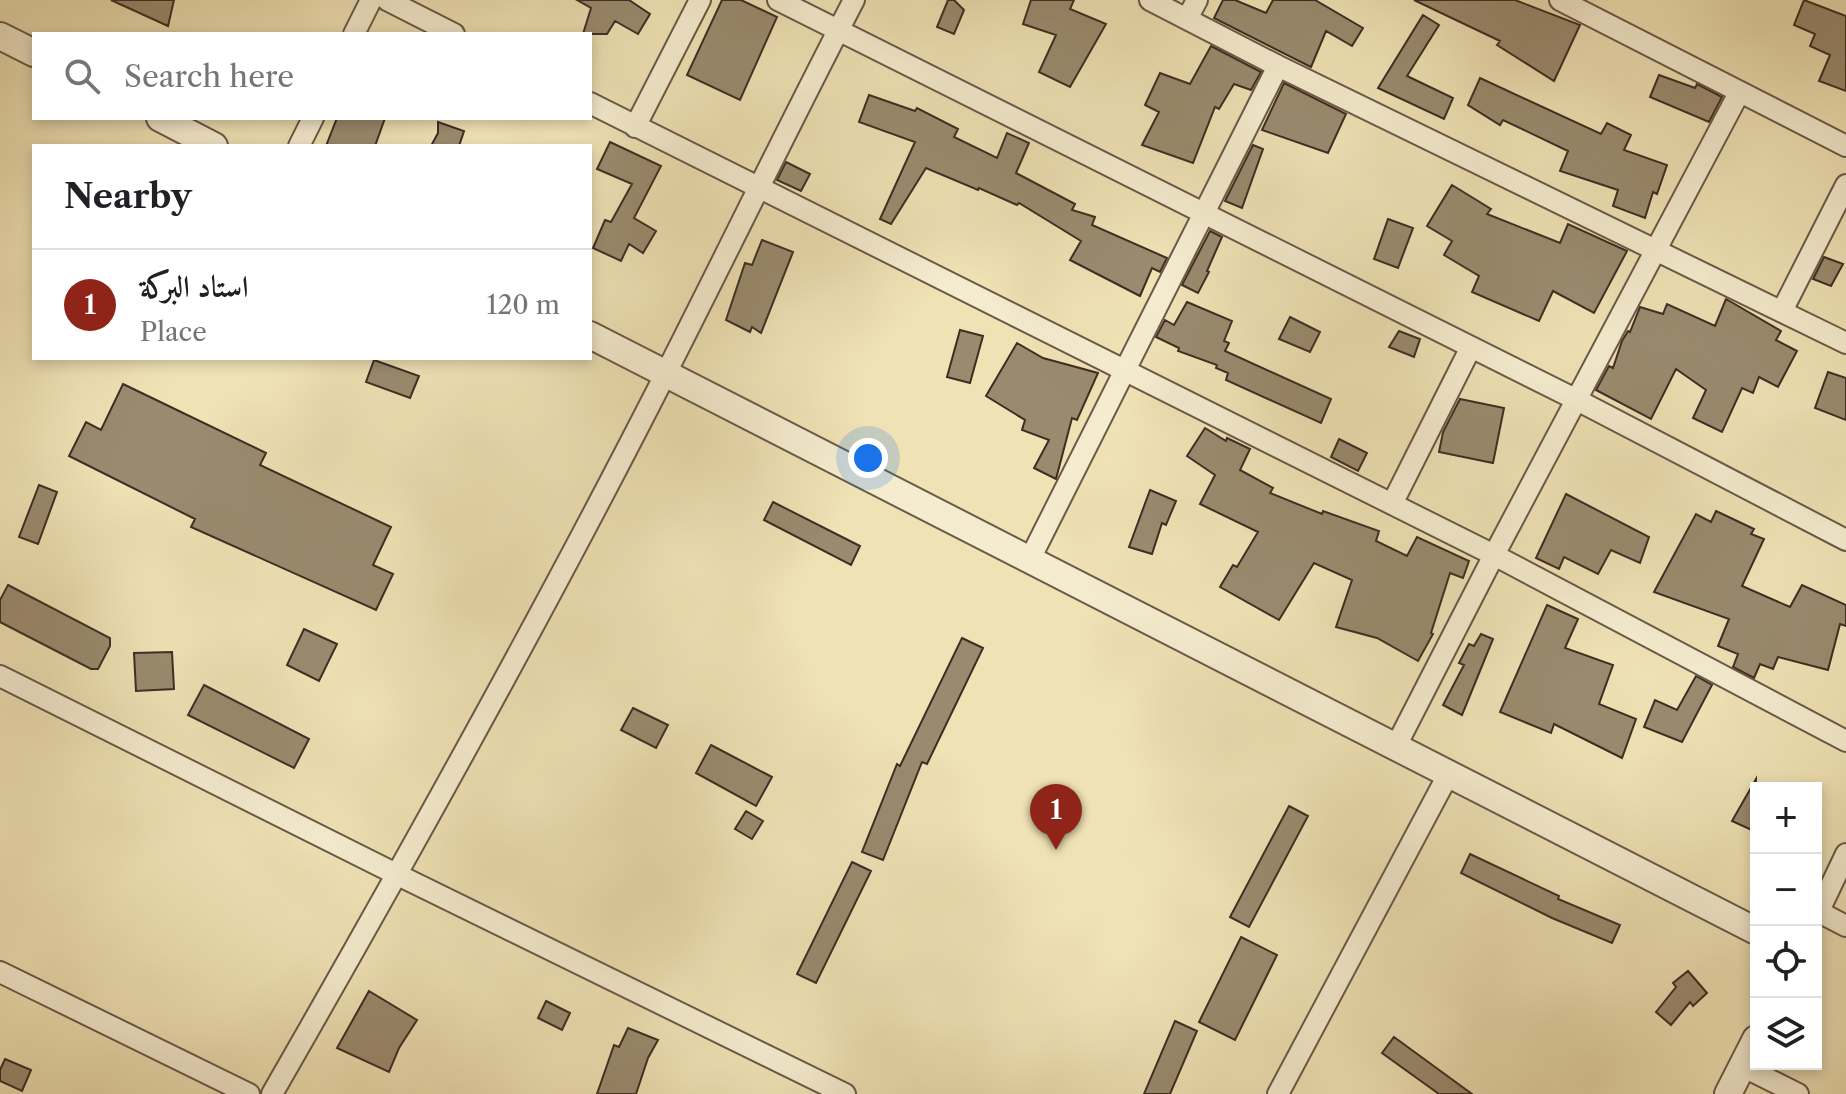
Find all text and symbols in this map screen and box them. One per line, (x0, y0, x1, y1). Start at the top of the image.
search box (32, 32, 592, 120)
icon: search (60, 54, 104, 98)
text: Search here (124, 58, 294, 95)
text: Nearby (64, 175, 192, 217)
text: استاد البركة (140, 268, 249, 305)
text: 1 (84, 289, 96, 321)
text: 120 m (486, 289, 560, 321)
text: Place (140, 316, 207, 348)
your location (848, 438, 888, 478)
map controls (1750, 782, 1822, 1070)
button: + (1750, 782, 1822, 854)
pin: 1 (1030, 784, 1082, 850)
button: − (1750, 854, 1822, 926)
button: locate (1750, 926, 1822, 998)
button: layers (1750, 998, 1822, 1070)

